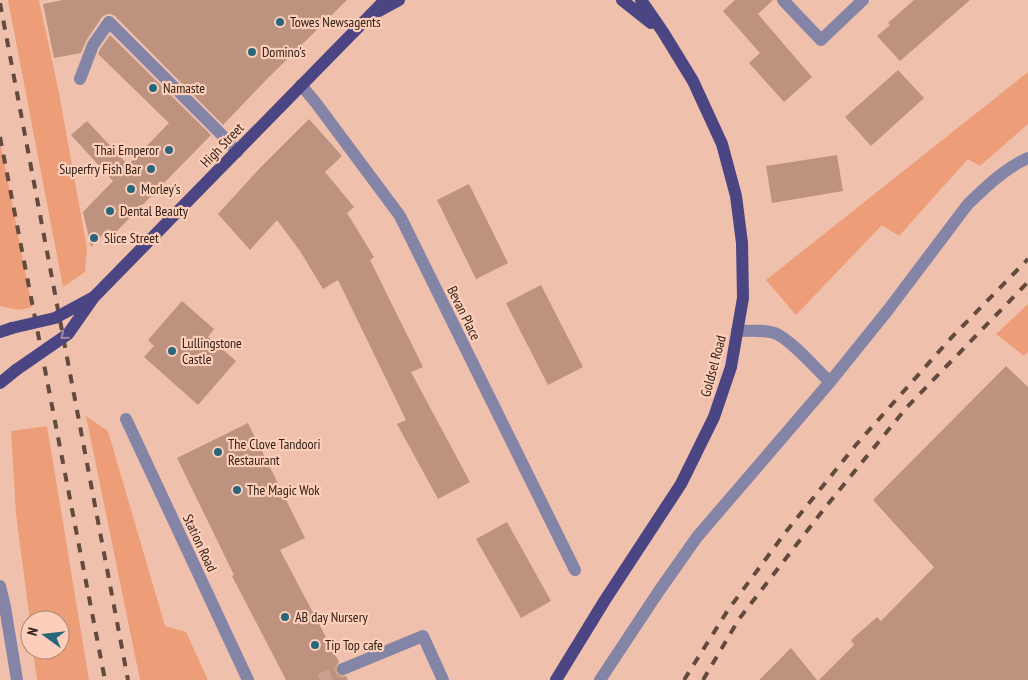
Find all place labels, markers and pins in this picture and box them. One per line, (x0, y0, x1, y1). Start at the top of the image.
place label: Towes Newsagents (290, 13, 381, 31)
marker: Towes Newsagents (274, 16, 286, 28)
place label: Domino's (262, 43, 306, 61)
marker: Domino's (246, 46, 258, 58)
place label: Namaste (163, 79, 205, 97)
marker: Namaste (147, 82, 159, 94)
place label: Thai Emperor (94, 141, 159, 159)
marker: Thai Emperor (163, 144, 175, 156)
place label: Superfry Fish Bar (59, 160, 141, 178)
marker: Superfry Fish Bar (145, 163, 157, 175)
place label: Morley's (141, 180, 181, 198)
marker: Morley's (125, 183, 137, 195)
place label: Dental Beauty (120, 202, 189, 220)
marker: Dental Beauty (104, 205, 116, 217)
place label: Slice Street (104, 229, 159, 247)
marker: Slice Street (88, 232, 100, 244)
place label: Lullingstone Castle (182, 334, 242, 368)
marker: Lullingstone Castle (166, 345, 178, 357)
place label: The Clove Tandoori Restaurant (228, 435, 320, 469)
marker: The Clove Tandoori Restaurant (212, 446, 224, 458)
place label: The Magic Wok (247, 481, 320, 499)
marker: The Magic Wok (231, 484, 243, 496)
place label: AB day Nursery (295, 608, 368, 626)
marker: AB day Nursery (279, 611, 291, 623)
place label: Tip Top cafe (325, 636, 383, 654)
marker: Tip Top cafe (309, 639, 321, 651)

